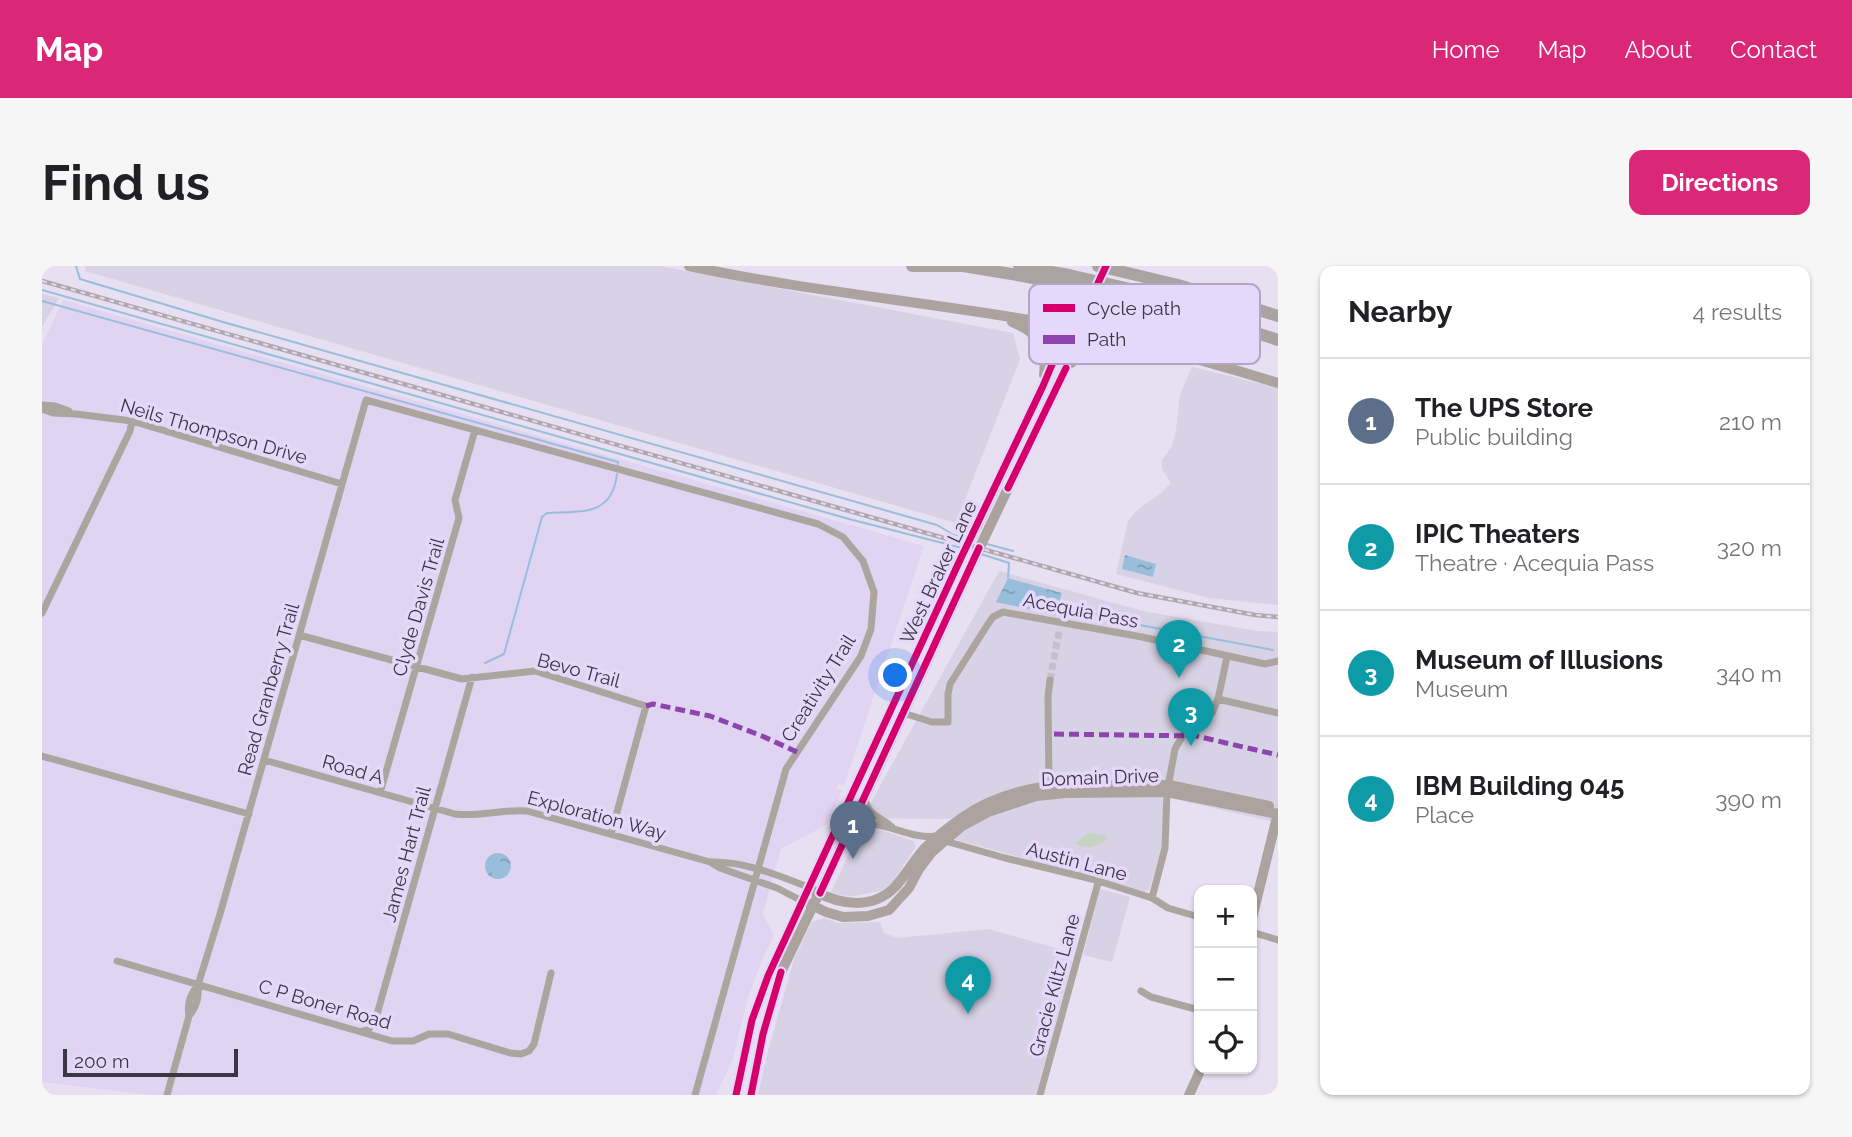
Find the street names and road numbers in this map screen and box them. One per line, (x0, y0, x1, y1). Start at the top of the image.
street label: Neils Thompson Drive (118, 394, 310, 468)
street label: West Braker Lane (895, 497, 981, 647)
street label: Clyde Davis Trail (388, 534, 449, 679)
street label: Acequia Pass (1022, 588, 1140, 632)
street label: Read Granberry Trail (233, 599, 303, 778)
street label: Creativity Trail (776, 630, 860, 746)
street label: Bevo Trail (535, 648, 624, 692)
street label: Road A (320, 750, 386, 788)
street label: Domain Drive (1041, 764, 1159, 790)
street label: James Hart Trail (377, 783, 435, 924)
street label: Exploration Way (525, 786, 669, 844)
street label: Austin Lane (1024, 837, 1130, 885)
street label: Gracie Kiltz Lane (1024, 911, 1084, 1059)
street label: C P Boner Road (256, 975, 394, 1033)

